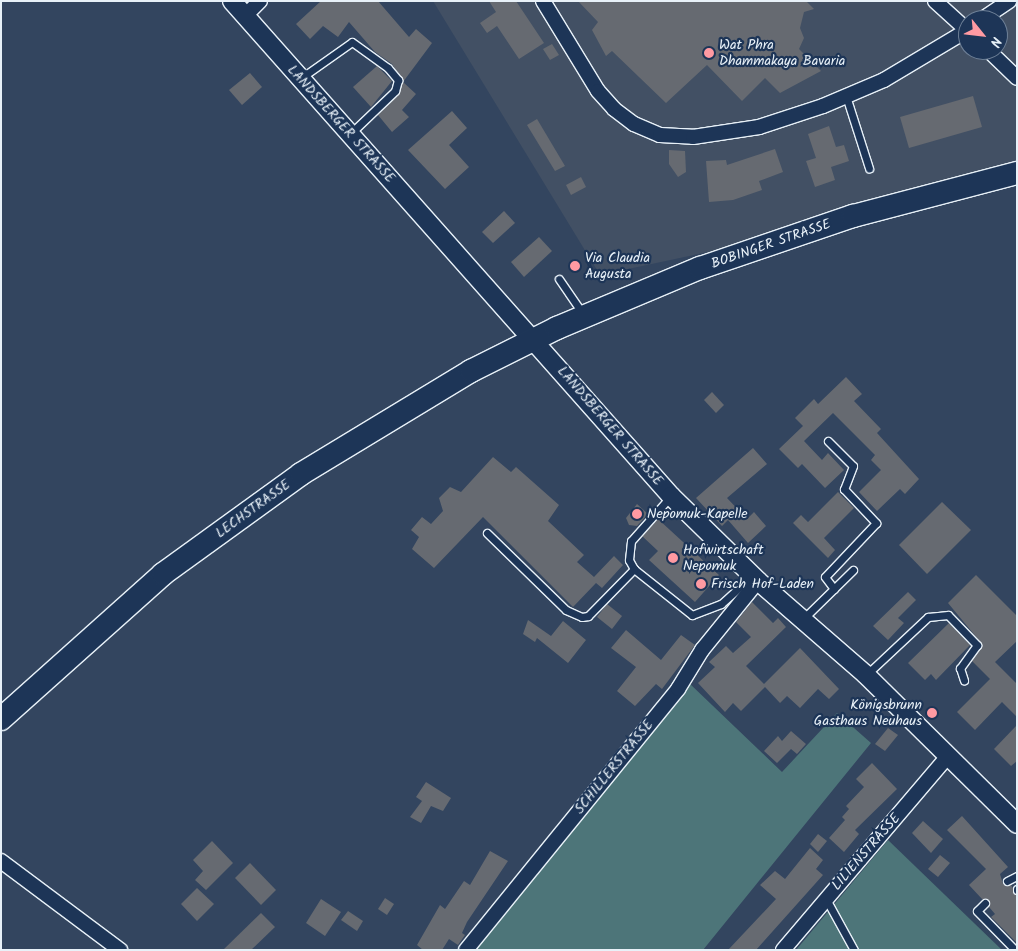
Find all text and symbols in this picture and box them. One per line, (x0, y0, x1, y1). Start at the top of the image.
north arrow (958, 10, 1008, 60)
text: N (983, 33, 1007, 51)
place label: Wat Phra Dhammakaya Bavaria (719, 37, 845, 70)
marker: Wat Phra Dhammakaya Bavaria (703, 47, 715, 59)
street label: LANDSBERGER STRASSE (284, 62, 398, 186)
street label: BOBINGER STRASSE (709, 216, 833, 272)
place label: Via Claudia Augusta (585, 250, 650, 282)
marker: Via Claudia Augusta (569, 260, 581, 272)
street label: LANDSBERGER STRASSE (554, 363, 666, 489)
street label: LECHSTRASSE (212, 476, 294, 542)
place label: Nepomuk-Kapelle (647, 506, 748, 522)
marker: Nepomuk-Kapelle (631, 508, 643, 520)
place label: Hofwirtschaft Nepomuk (683, 542, 764, 574)
marker: Hofwirtschaft Nepomuk (667, 552, 679, 564)
place label: Frisch Hof-Laden (711, 576, 814, 592)
marker: Frisch Hof-Laden (695, 578, 707, 590)
place label: Königsbrunn Gasthaus Neuhaus (814, 697, 922, 730)
marker: Königsbrunn Gasthaus Neuhaus (926, 707, 938, 719)
street label: SCHILLERSTRASSE (571, 717, 657, 817)
street label: LILIENSTRASSE (828, 810, 904, 894)

